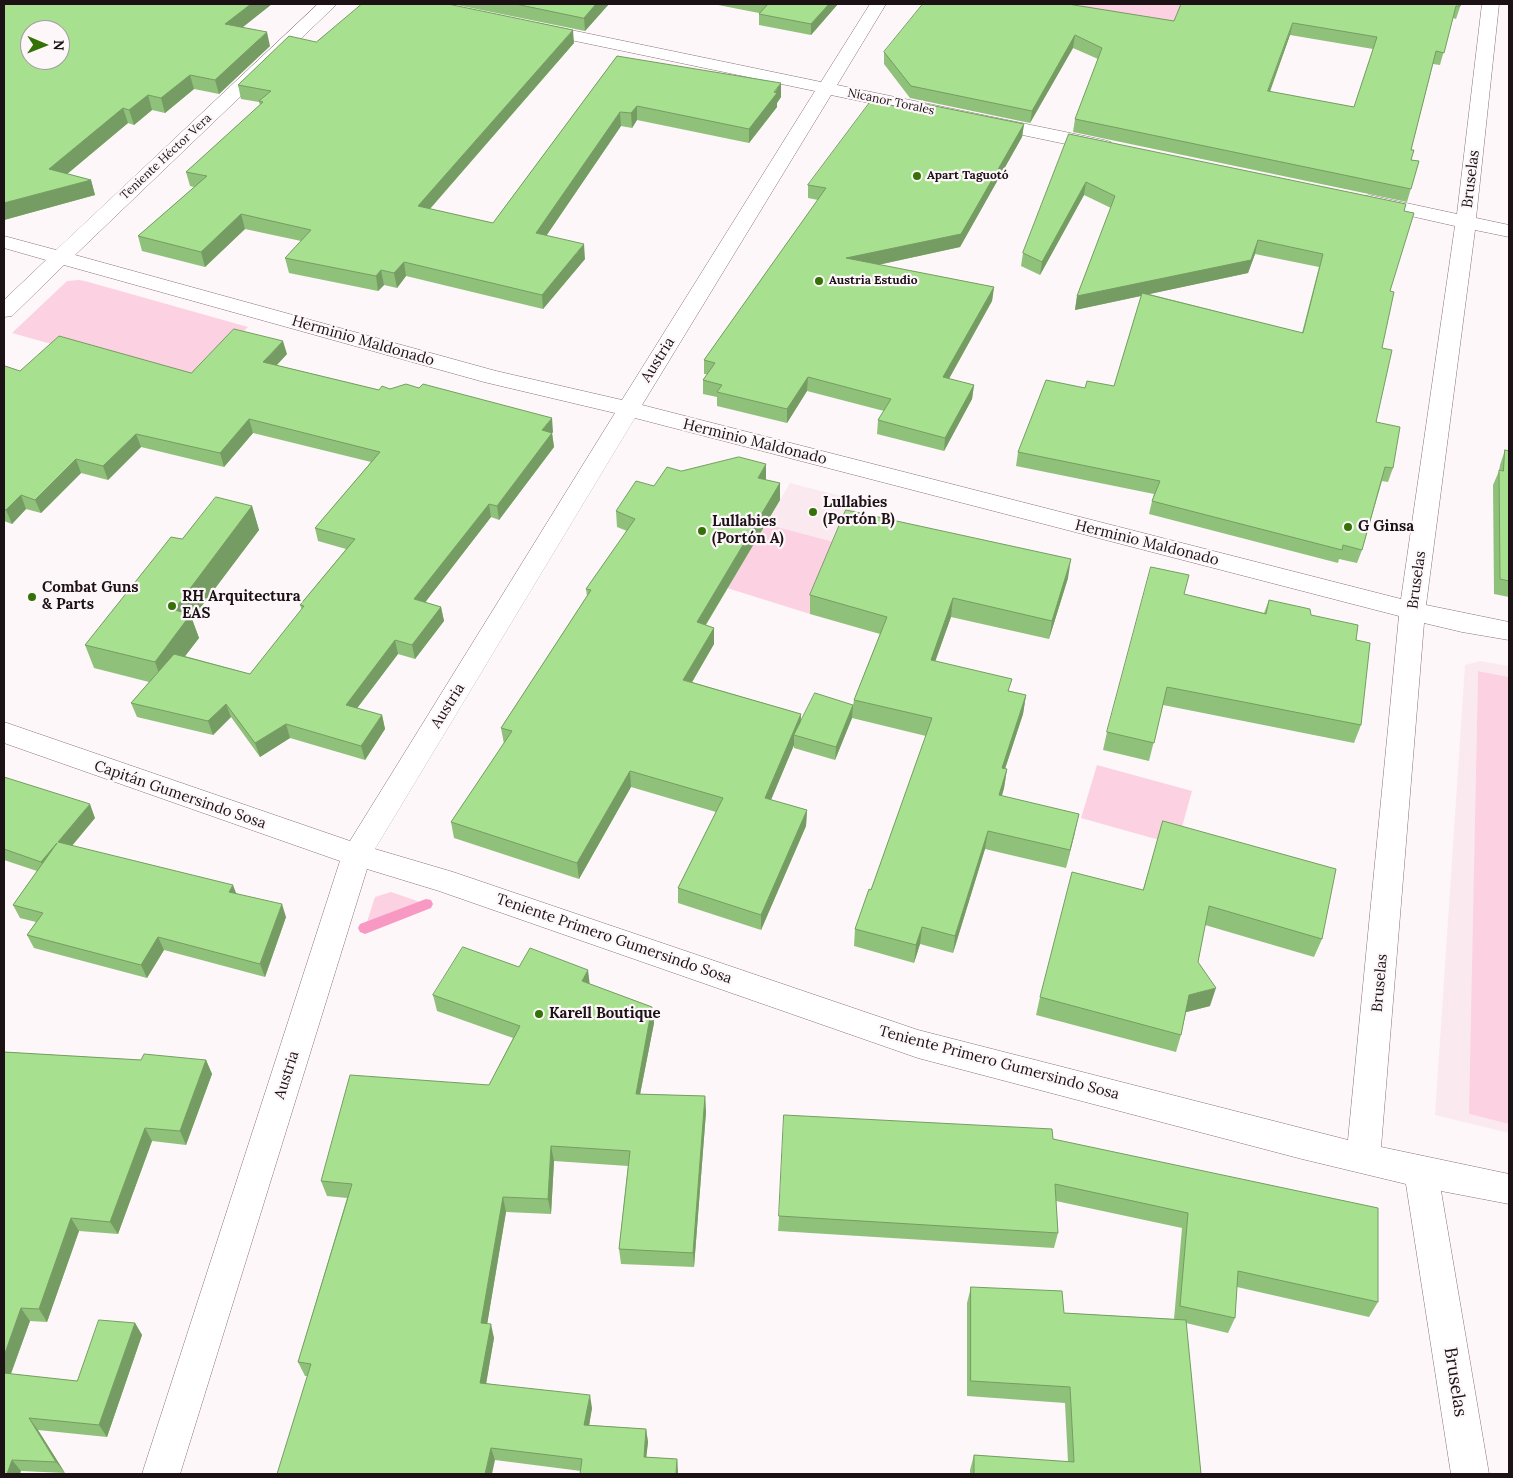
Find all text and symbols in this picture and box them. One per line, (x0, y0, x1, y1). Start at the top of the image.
north arrow (20, 20, 70, 70)
text: N (50, 40, 68, 51)
street label: Nicanor Torales (846, 86, 936, 118)
street label: Teniente Héctor Vera (117, 111, 215, 203)
street label: Bruselas (1459, 149, 1483, 209)
place label: Apart Taguotó (927, 169, 1009, 183)
marker: Apart Taguotó (911, 170, 923, 182)
place label: Austria Estudio (829, 274, 918, 288)
marker: Austria Estudio (813, 275, 825, 287)
street label: Herminio Maldonado (290, 312, 436, 370)
street label: Austria (637, 334, 679, 386)
street label: Herminio Maldonado (681, 415, 829, 469)
place label: Lullabies (Portón B) (823, 494, 895, 529)
marker: Lullabies (Portón B) (807, 506, 819, 518)
place label: Lullabies (Portón A) (712, 513, 784, 548)
street label: Herminio Maldonado (1073, 516, 1221, 570)
place label: G Ginsa (1358, 518, 1414, 536)
marker: G Ginsa (1342, 521, 1354, 533)
marker: Lullabies (Portón A) (696, 525, 708, 537)
street label: Bruselas (1404, 550, 1430, 610)
place label: Combat Guns & Parts (42, 579, 139, 614)
place label: RH Arquitectura EAS (182, 588, 301, 623)
marker: Combat Guns & Parts (26, 591, 38, 603)
marker: RH Arquitectura EAS (166, 600, 178, 612)
street label: Austria (427, 680, 469, 732)
street label: Capitán Gumersindo Sosa (92, 757, 268, 833)
street label: Teniente Primero Gumersindo Sosa (494, 890, 734, 988)
street label: Bruselas (1368, 953, 1392, 1013)
place label: Karell Boutique (549, 1005, 661, 1023)
marker: Karell Boutique (533, 1008, 545, 1020)
street label: Teniente Primero Gumersindo Sosa (877, 1022, 1121, 1104)
street label: Austria (271, 1049, 303, 1101)
street label: Bruselas (1439, 1346, 1471, 1418)

